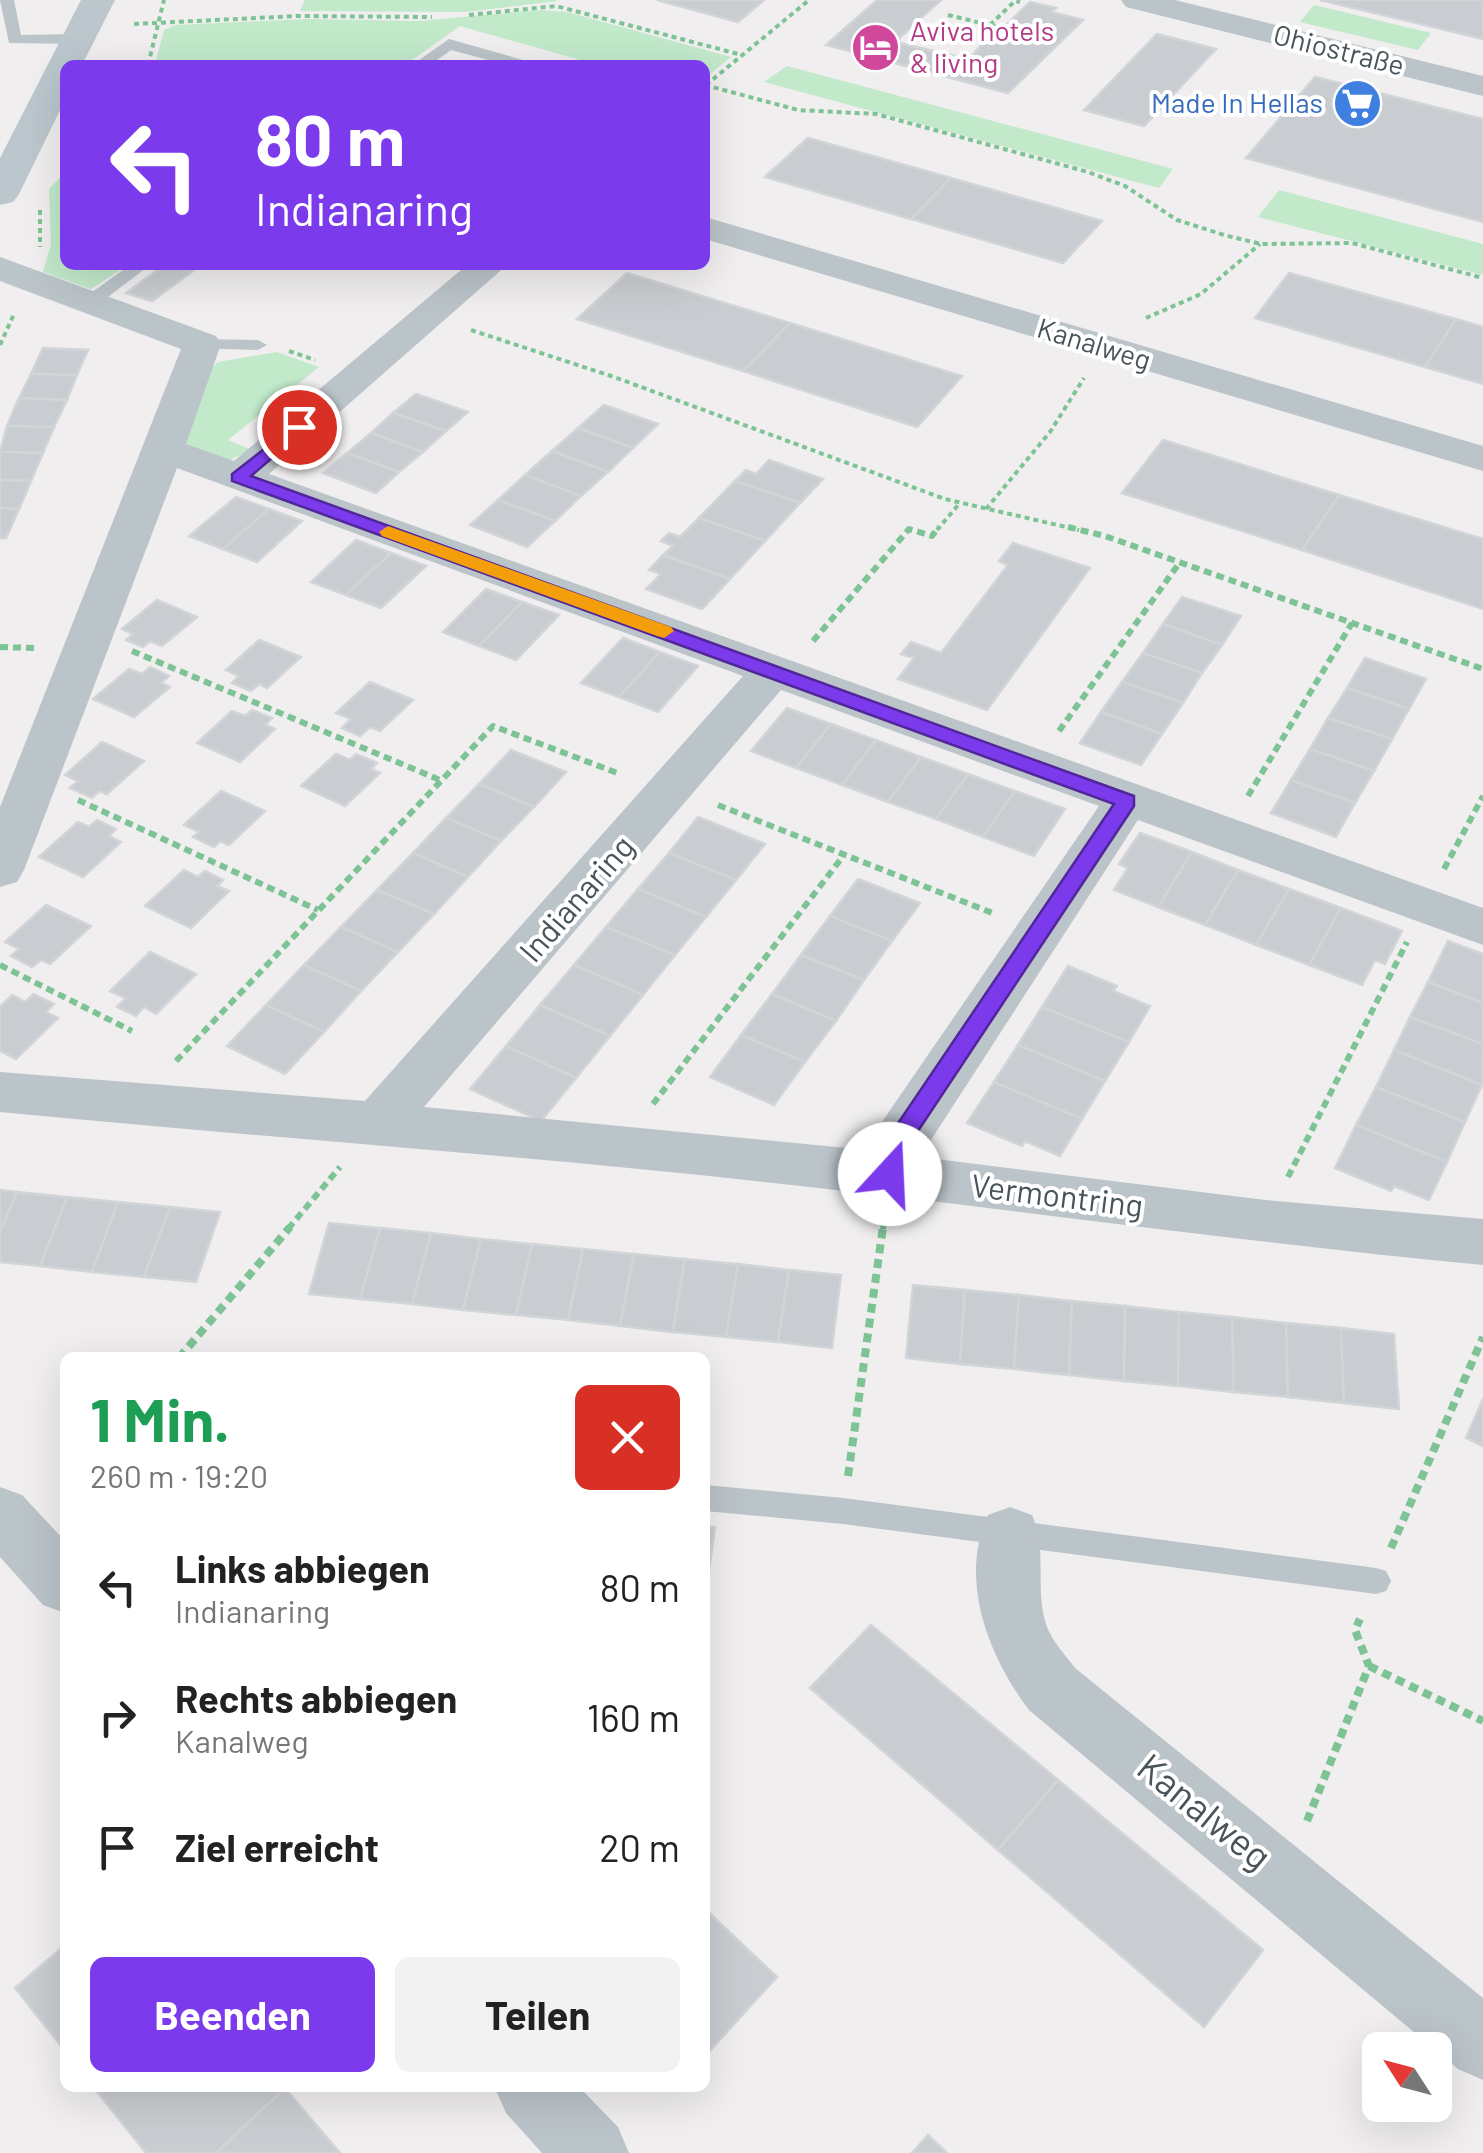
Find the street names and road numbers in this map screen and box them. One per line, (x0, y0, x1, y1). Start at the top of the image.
street label: Ohiostraße (1270, 16, 1408, 82)
street label: Kanalweg (1033, 310, 1155, 376)
street label: Indianaring (510, 827, 641, 969)
street label: Vermontring (969, 1165, 1145, 1223)
street label: Kanalweg (1129, 1743, 1281, 1878)

